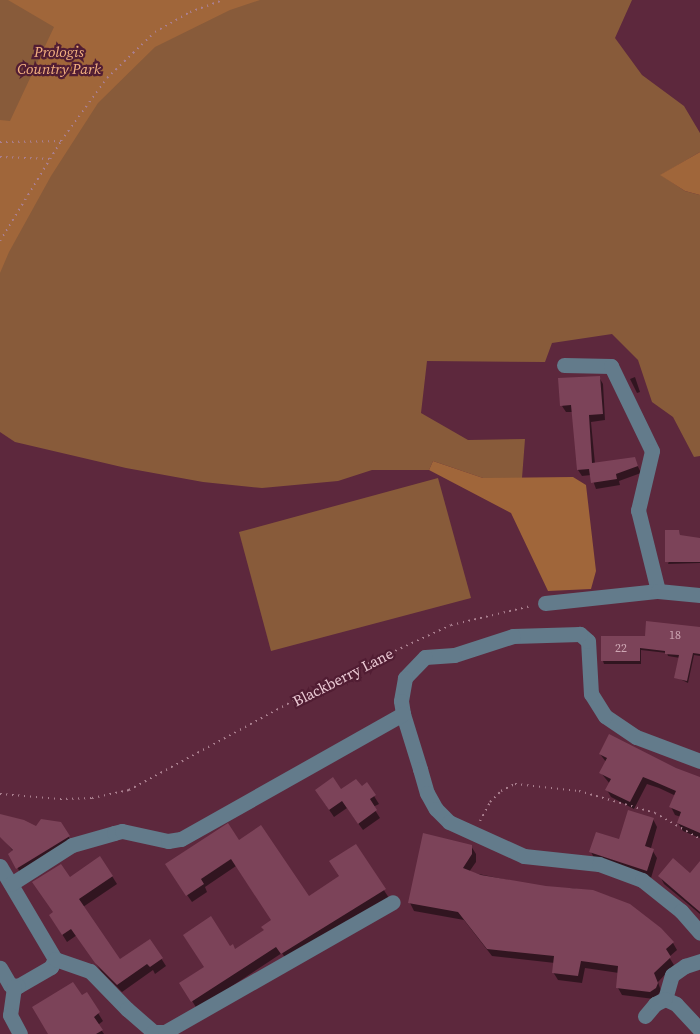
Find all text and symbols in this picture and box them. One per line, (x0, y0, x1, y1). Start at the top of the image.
park label: Prologis Country Park (17, 42, 101, 77)
house number: 18 (669, 629, 681, 643)
house number: 22 (615, 642, 627, 656)
street label: Blackberry Lane (290, 644, 396, 710)

